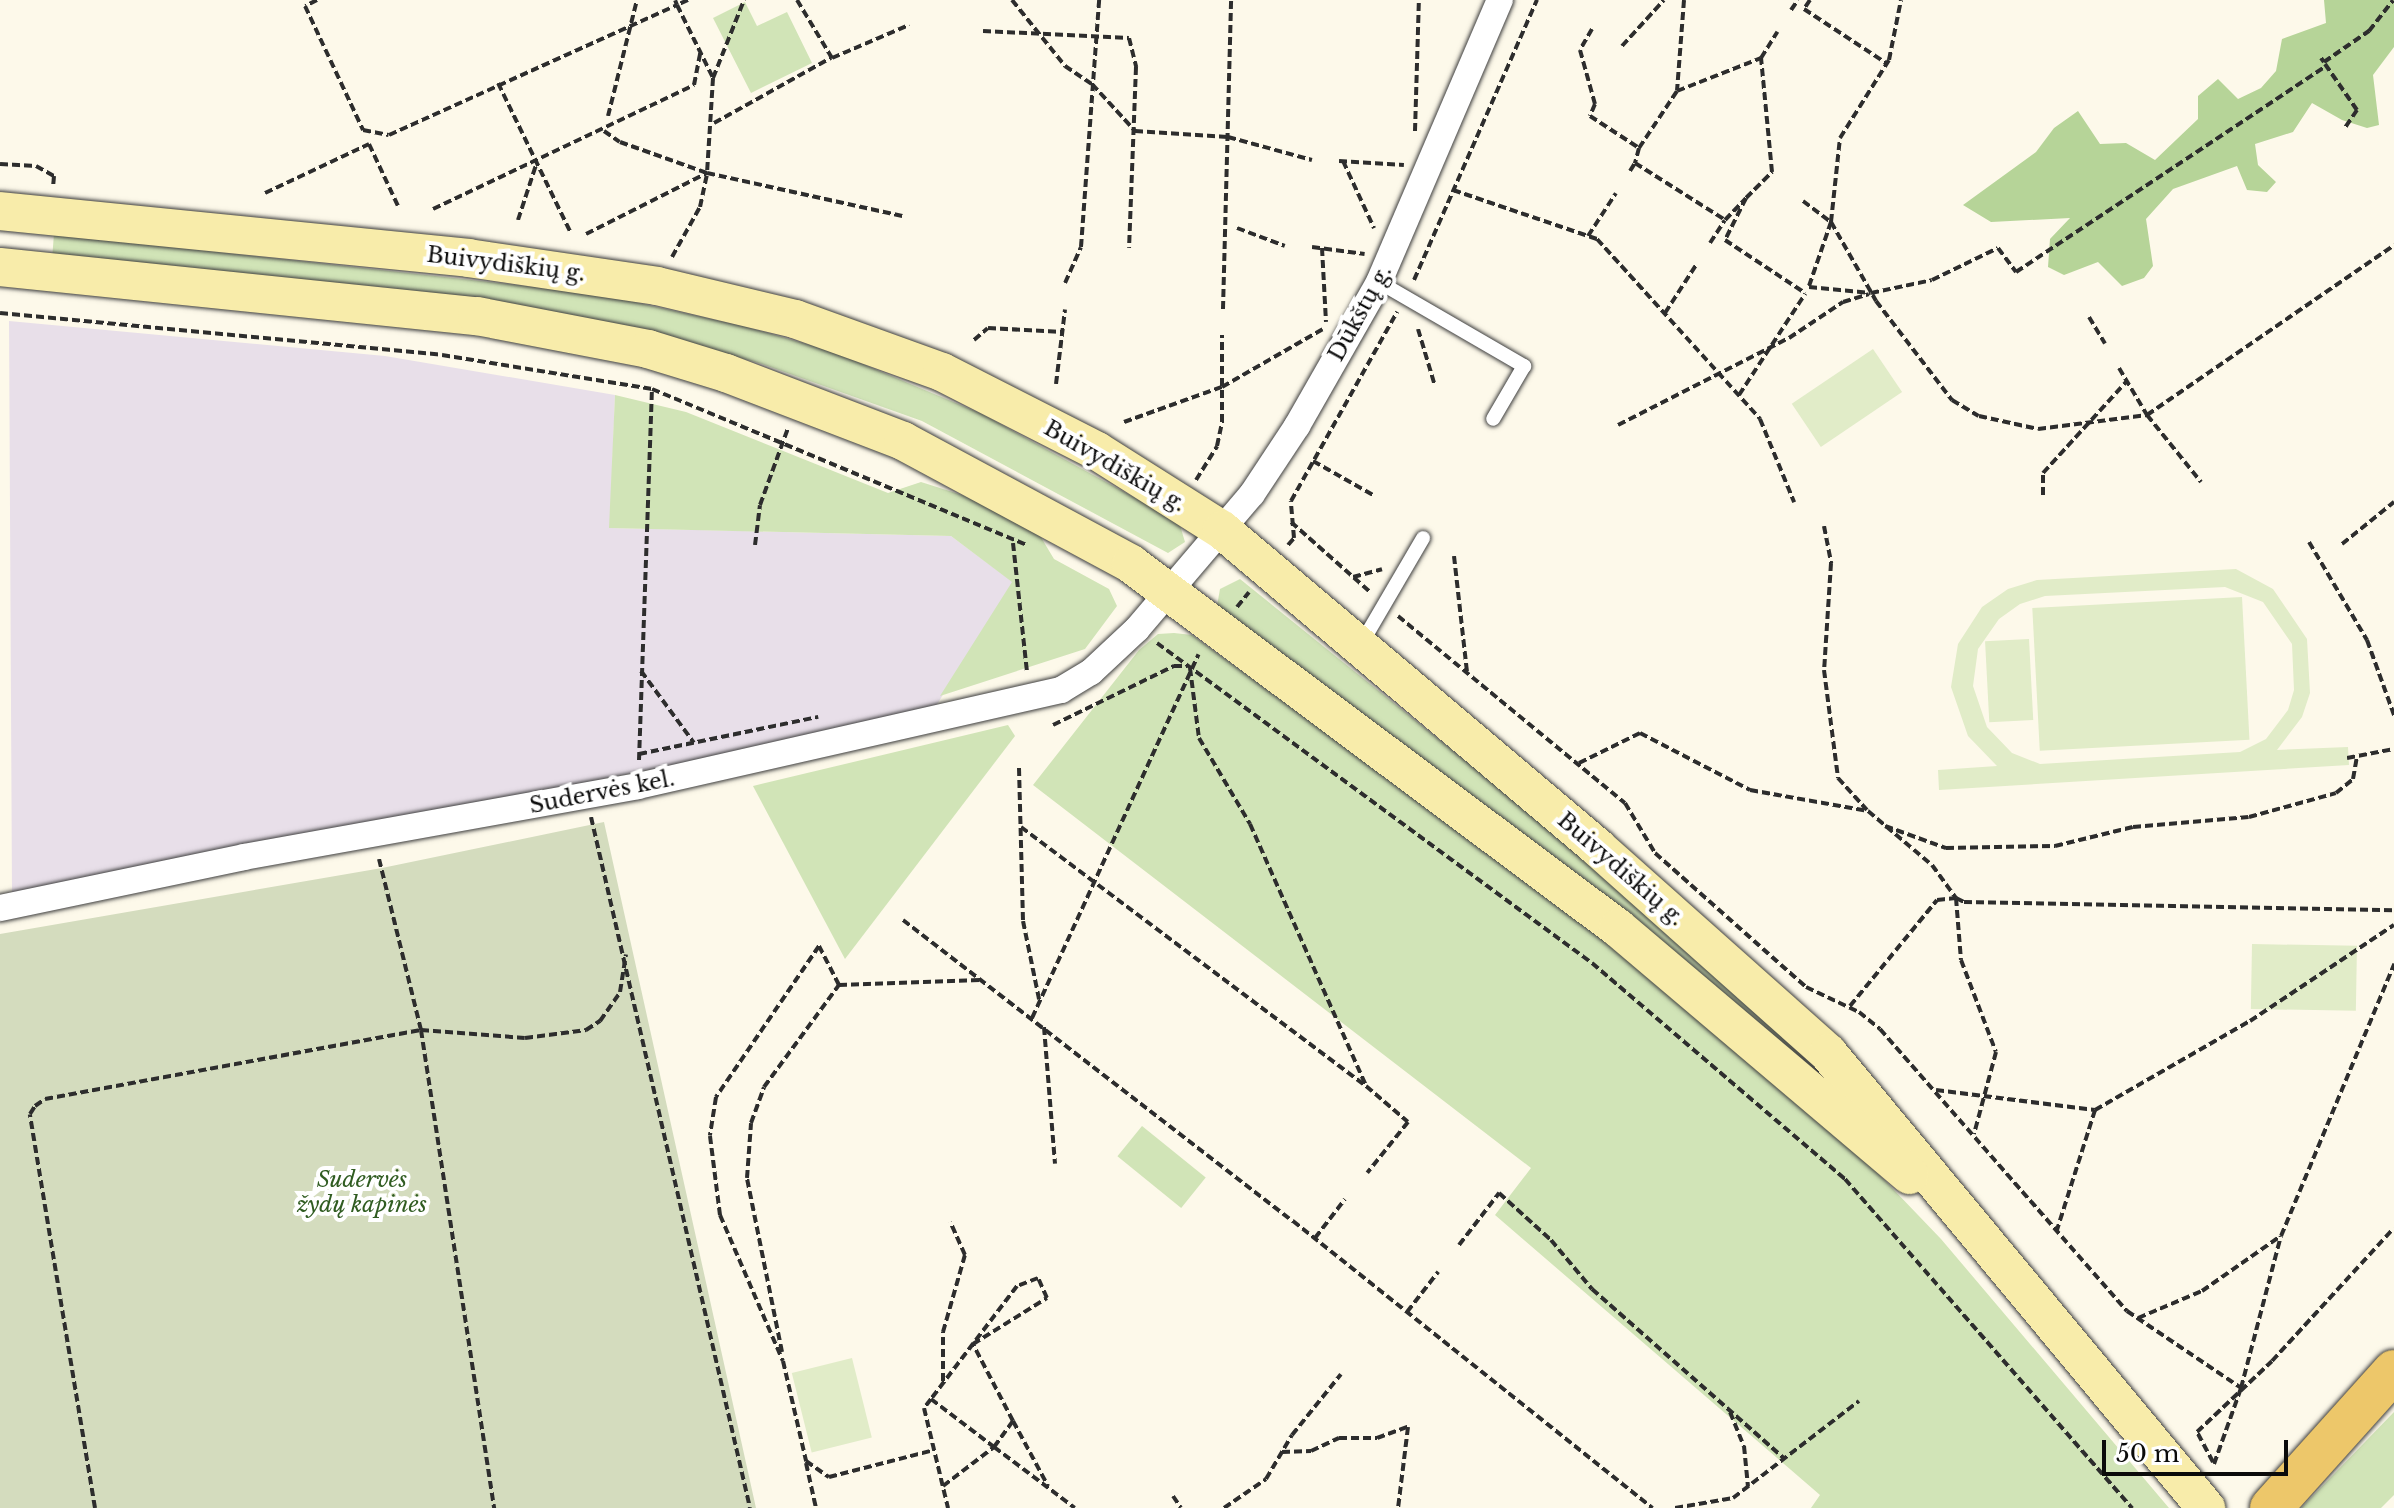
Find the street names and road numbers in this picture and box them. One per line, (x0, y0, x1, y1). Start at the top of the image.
street label: Buivydiškių g. (425, 241, 587, 287)
street label: Dūkštų g. (1323, 260, 1397, 366)
street label: Buivydiškių g. (1039, 415, 1191, 517)
street label: Sudervės kel. (527, 765, 677, 819)
street label: Buivydiškių g. (1552, 807, 1690, 931)

